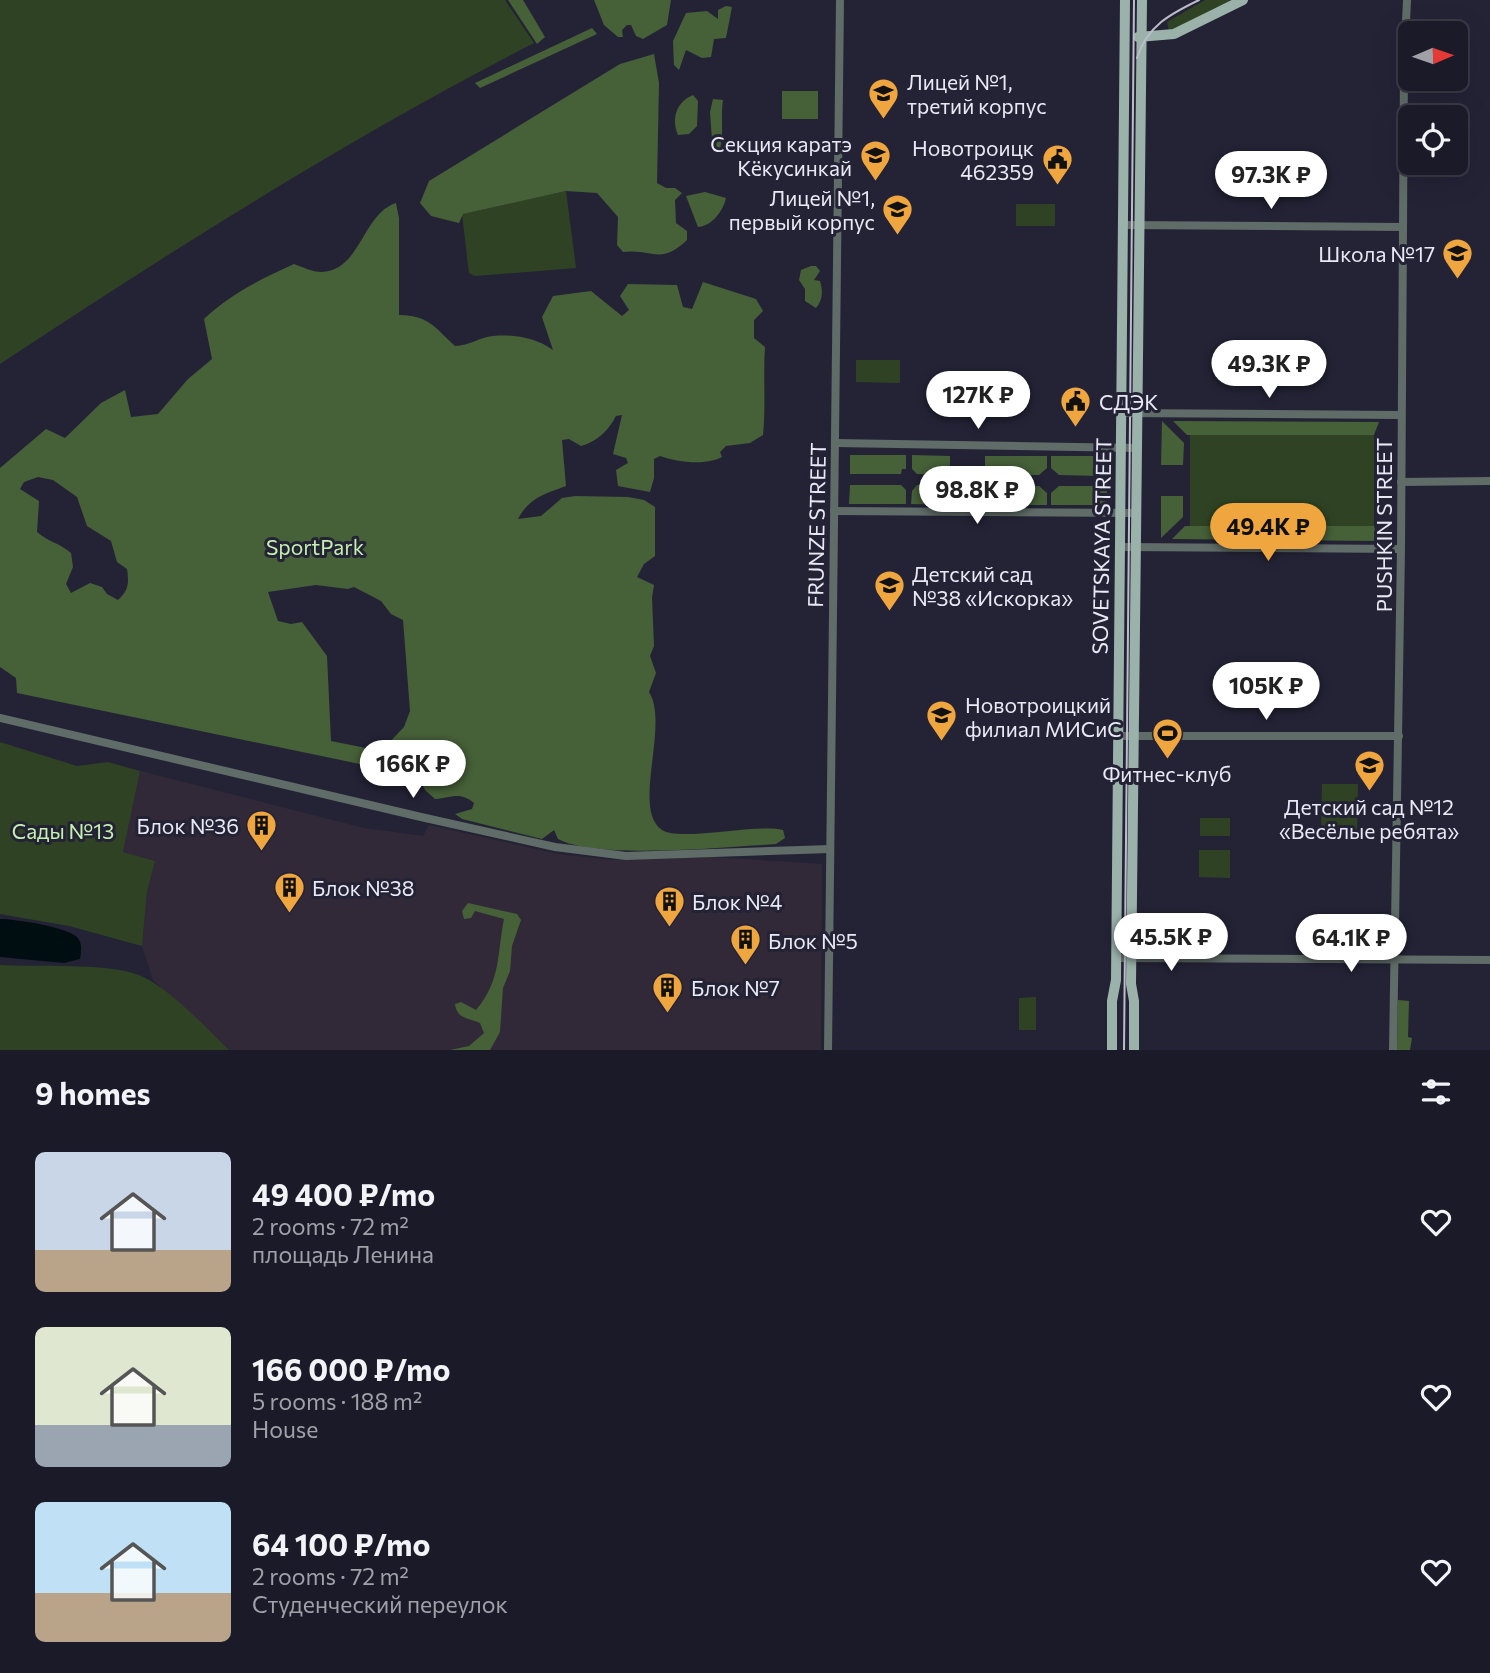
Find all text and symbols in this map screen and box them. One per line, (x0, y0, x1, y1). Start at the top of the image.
north arrow (1398, 21, 1468, 91)
map controls (1398, 21, 1468, 175)
place label: Лицей №1, третий корпус (907, 69, 1047, 118)
school or university icon: Лицей №1, третий корпус (867, 76, 901, 120)
button: locate (1398, 105, 1468, 175)
place label: Секция каратэ Кёкусинкай (710, 131, 852, 180)
place label: Новотроицк 462359 (912, 135, 1034, 184)
school or university icon: Секция каратэ Кёкусинкай (858, 138, 892, 182)
public building icon: Новотроицк 462359 (1040, 142, 1074, 186)
pin: 97.3K ₽ (1206, 152, 1336, 211)
text: 97.3K ₽ (1231, 160, 1311, 188)
place label: Лицей №1, первый корпус (729, 185, 875, 234)
school or university icon: Лицей №1, первый корпус (881, 192, 915, 236)
school or university icon: Школа №17 (1441, 236, 1475, 280)
place label: Школа №17 (1318, 241, 1435, 266)
pin: 49.3K ₽ (1204, 340, 1334, 400)
text: 49.3K ₽ (1227, 349, 1311, 377)
pin: 127K ₽ (921, 372, 1035, 431)
text: 127K ₽ (942, 380, 1014, 408)
public building icon: СДЭК (1059, 384, 1093, 428)
place label: СДЭК (1099, 389, 1158, 414)
street label: SOVETSKAYA STREET (1087, 437, 1115, 655)
street label: PUSHKIN STREET (1371, 438, 1396, 612)
street label: FRUNZE STREET (802, 442, 830, 608)
pin: 98.8K ₽ (912, 466, 1042, 526)
text: 98.8K ₽ (935, 475, 1019, 503)
pin: 49.4K ₽ (1203, 504, 1333, 563)
text: 49.4K ₽ (1226, 512, 1310, 540)
park label: SportPark (266, 534, 364, 559)
place label: Детский сад №38 «Искорка» (912, 561, 1073, 610)
school or university icon: Детский сад №38 «Искорка» (872, 568, 906, 612)
pin: 105K ₽ (1209, 662, 1323, 722)
text: 105K ₽ (1229, 671, 1303, 699)
place label: Новотроицкий филиал МИСиС (965, 692, 1122, 741)
school or university icon: Новотроицкий филиал МИСиС (925, 699, 959, 743)
sports icon: Фитнес-клуб (1150, 716, 1184, 760)
pin: 166K ₽ (356, 740, 470, 800)
text: 166K ₽ (376, 749, 450, 777)
school or university icon: Детский сад №12 «Весёлые ребята» (1352, 749, 1386, 793)
place label: Фитнес-клуб (1102, 761, 1232, 786)
place label: Детский сад №12 «Весёлые ребята» (1279, 794, 1459, 843)
building icon: Блок №36 (245, 808, 279, 852)
place label: Блок №36 (137, 813, 239, 838)
park label: Сады №13 (12, 818, 114, 843)
building icon: Блок №38 (272, 870, 306, 914)
place label: Блок №38 (312, 875, 414, 900)
building icon: Блок №4 (652, 884, 686, 928)
place label: Блок №4 (692, 889, 783, 914)
pin: 45.5K ₽ (1106, 914, 1236, 973)
pin: 64.1K ₽ (1286, 914, 1416, 974)
text: 45.5K ₽ (1130, 922, 1212, 950)
building icon: Блок №5 (728, 923, 762, 967)
text: 64.1K ₽ (1312, 923, 1390, 951)
place label: Блок №5 (768, 928, 858, 953)
building icon: Блок №7 (651, 970, 685, 1014)
place label: Блок №7 (691, 975, 780, 1000)
icon: filters (1417, 1073, 1455, 1111)
text: 9 homes (35, 1074, 150, 1111)
text: 49 400 ₽/mo (252, 1175, 435, 1212)
icon: home (91, 1180, 175, 1264)
icon: heart (1417, 1203, 1455, 1241)
text: 2 rooms · 72 m² (252, 1212, 409, 1240)
text: площадь Ленина (252, 1240, 434, 1268)
text: 166 000 ₽/mo (252, 1350, 450, 1387)
icon: home (91, 1355, 175, 1439)
icon: heart (1417, 1378, 1455, 1416)
text: 5 rooms · 188 m² (252, 1387, 422, 1415)
text: House (252, 1415, 318, 1443)
text: 64 100 ₽/mo (252, 1525, 430, 1562)
icon: home (91, 1530, 175, 1614)
icon: heart (1417, 1553, 1455, 1591)
text: 2 rooms · 72 m² (252, 1562, 409, 1590)
text: Студенческий переулок (252, 1590, 508, 1618)

